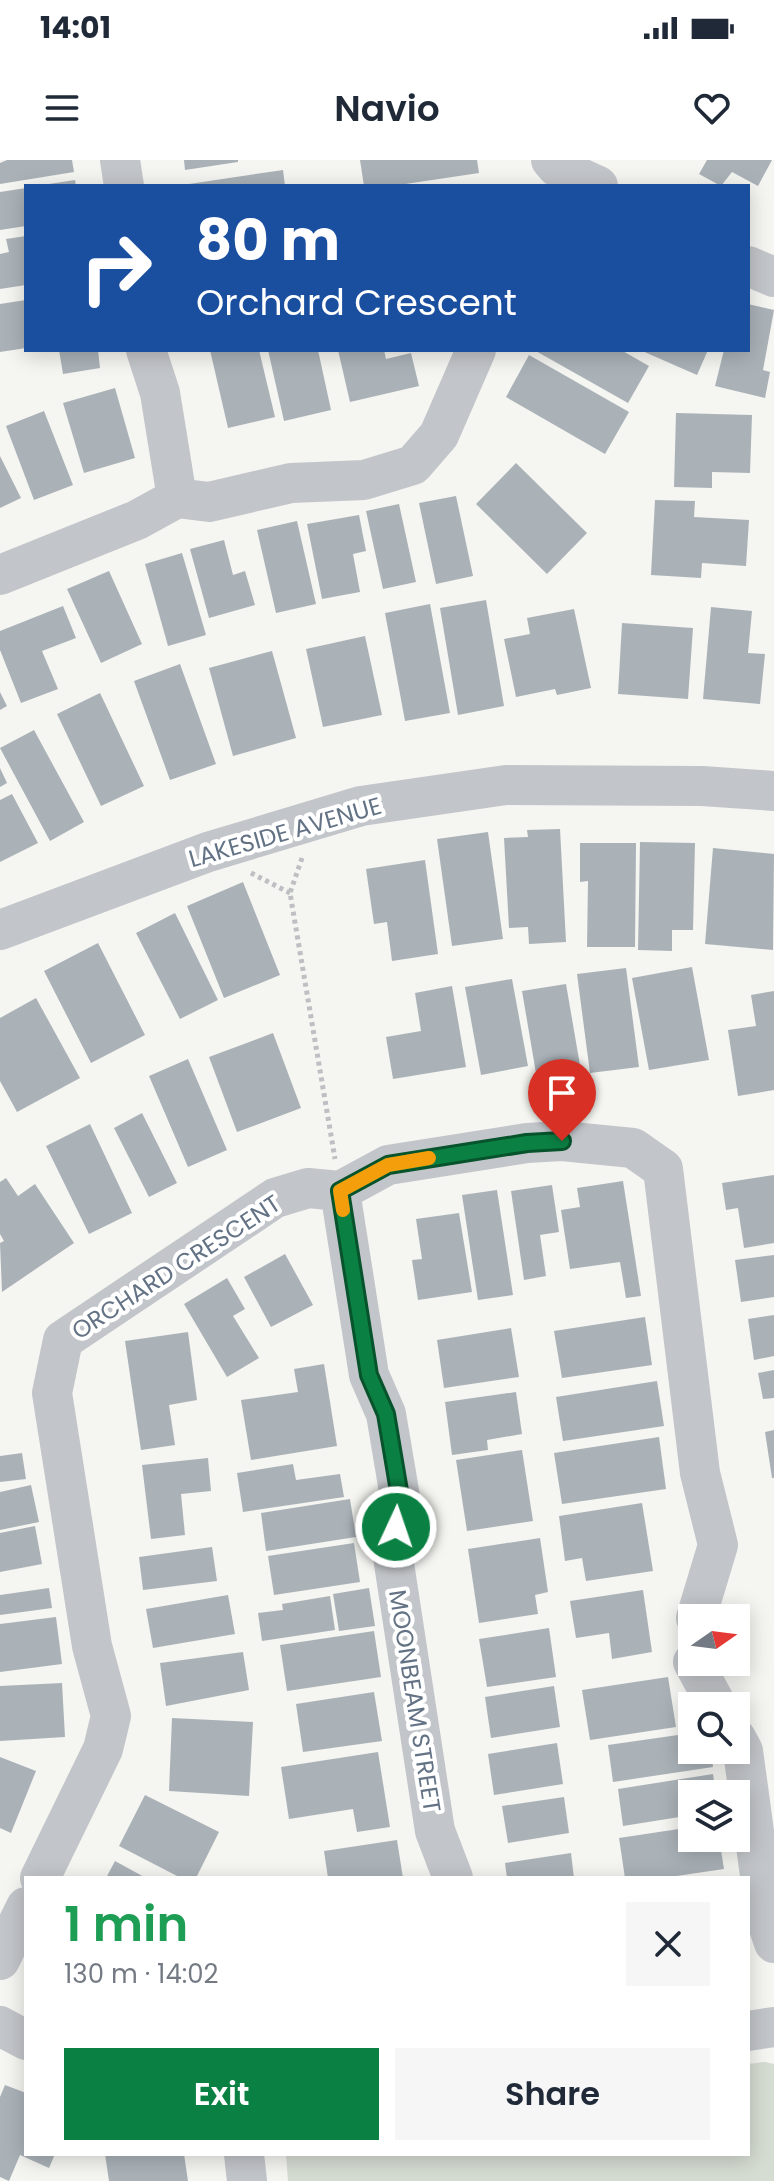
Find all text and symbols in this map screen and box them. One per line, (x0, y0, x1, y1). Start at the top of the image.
text: 14:01 (40, 6, 111, 49)
text: Navio (334, 83, 440, 134)
icon: menu (40, 86, 84, 130)
icon: heart (690, 86, 734, 130)
text: 80 m (196, 201, 340, 280)
icon: right (64, 216, 168, 320)
text: Orchard Crescent (196, 277, 517, 328)
street label: LAKESIDE AVENUE (185, 789, 385, 875)
pin (528, 1059, 596, 1141)
icon: arrive (540, 1071, 584, 1115)
street label: ORCHARD CRESCENT (65, 1187, 287, 1347)
position arrow (354, 1485, 438, 1569)
street label: MOONBEAM STREET (381, 1587, 449, 1815)
north arrow (678, 1604, 750, 1676)
map controls (678, 1604, 750, 1852)
button: search (678, 1692, 750, 1764)
button: layers (678, 1780, 750, 1852)
text: 1 min (64, 1891, 188, 1958)
button: close (626, 1902, 710, 1986)
text: 130 m · 14:02 (64, 1956, 219, 1992)
button: Exit (64, 2048, 379, 2140)
button: Share (395, 2048, 710, 2140)

